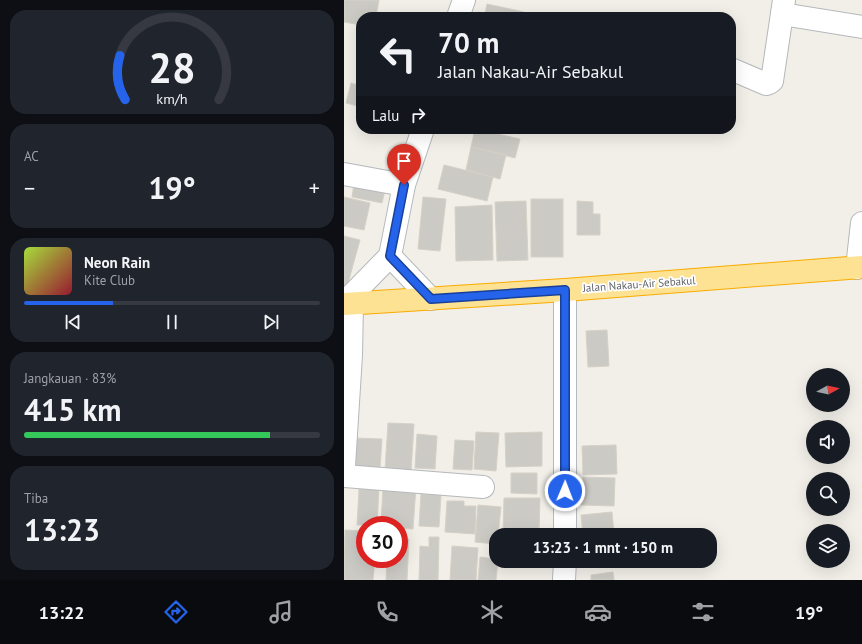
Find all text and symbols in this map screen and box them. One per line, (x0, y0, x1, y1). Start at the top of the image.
text: 70 m (438, 24, 499, 61)
icon: left (372, 28, 424, 80)
text: 28 (148, 41, 196, 94)
text: Jalan Nakau-Air Sebakul (438, 60, 623, 83)
text: km/h (156, 89, 188, 108)
icon: right (407, 104, 429, 126)
text: Lalu (372, 106, 399, 125)
pin (387, 144, 421, 185)
text: AC (24, 148, 39, 165)
icon: arrive (393, 150, 415, 172)
text: 19° (148, 168, 196, 207)
text: − (24, 174, 35, 202)
text: + (309, 174, 320, 202)
text: Neon Rain (84, 253, 150, 272)
text: Kite Club (84, 272, 135, 289)
street label: Jalan Nakau-Air Sebakul (581, 273, 697, 295)
icon: previous (62, 311, 84, 333)
icon: pause (161, 311, 183, 333)
icon: next (260, 311, 282, 333)
north arrow (806, 368, 850, 412)
map controls (806, 368, 850, 568)
text: Jangkauan · 83% (24, 370, 116, 387)
text: 415 km (24, 390, 122, 429)
button: sound (806, 420, 850, 464)
position arrow (544, 470, 586, 512)
button: search (806, 472, 850, 516)
text: Tiba (24, 490, 48, 507)
text: 13:23 (24, 510, 100, 549)
speed limit sign: 30 (356, 516, 408, 568)
button: layers (806, 524, 850, 568)
text: 13:23 · 1 mnt · 150 m (533, 538, 673, 557)
icon: directions (162, 598, 190, 626)
icon: music (267, 598, 295, 626)
icon: phone (373, 598, 401, 626)
icon: climate (478, 598, 506, 626)
icon: car (584, 598, 612, 626)
icon: filters (689, 598, 717, 626)
text: 13:22 (39, 601, 84, 624)
text: 19° (795, 601, 823, 624)

